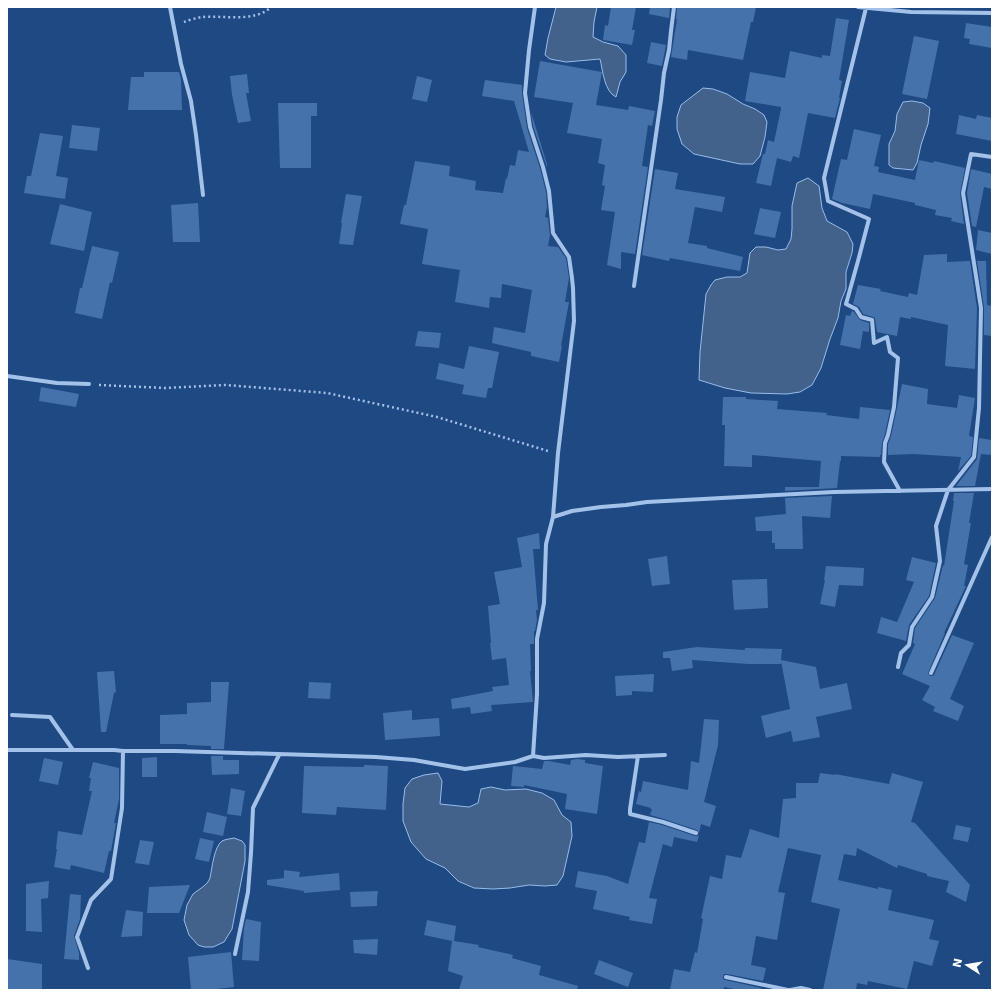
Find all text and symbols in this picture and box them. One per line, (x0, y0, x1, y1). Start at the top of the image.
north arrow (947, 945, 987, 985)
text: N (950, 957, 965, 969)

